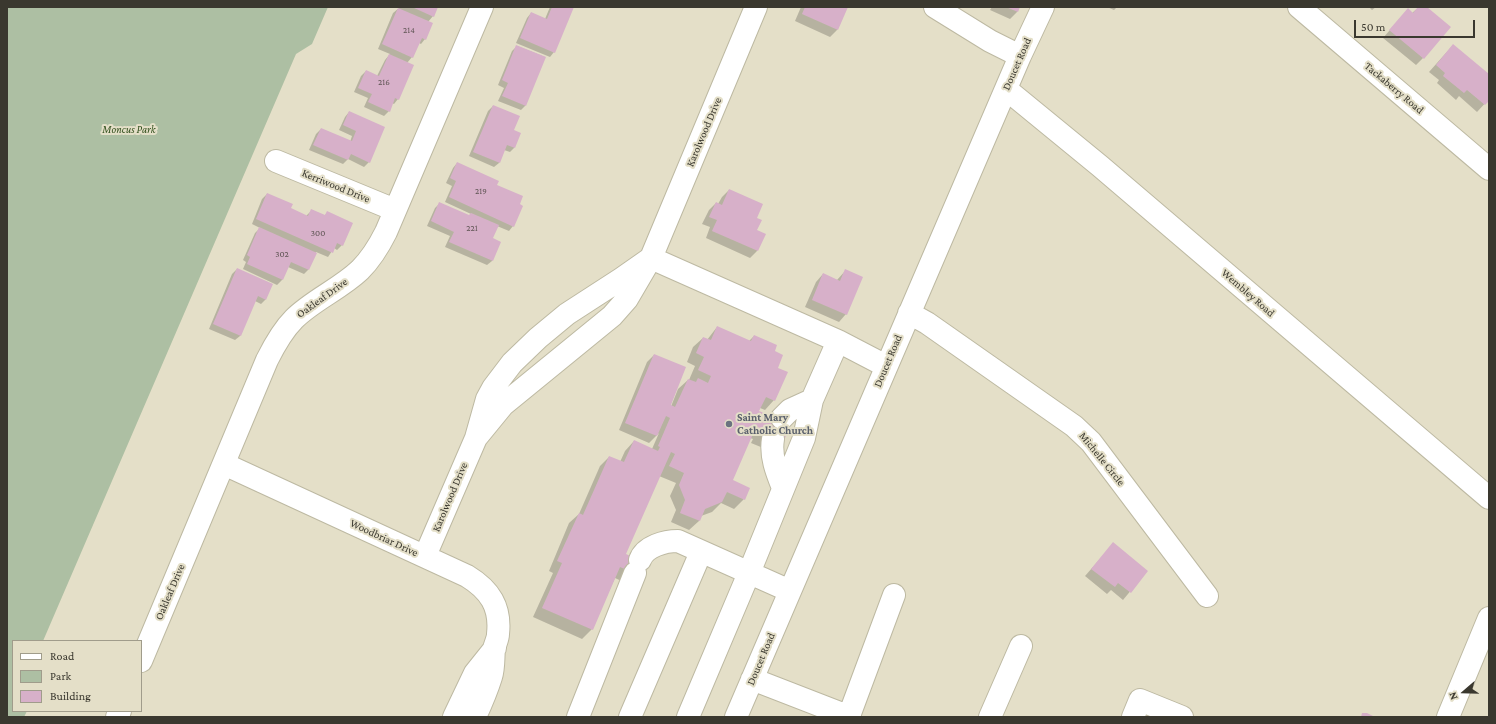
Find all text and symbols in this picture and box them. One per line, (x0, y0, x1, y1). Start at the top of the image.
scale bar (1356, 12, 1477, 38)
text: 50 m (1361, 20, 1385, 34)
house number: 214 (403, 25, 415, 35)
street label: Doucet Road (1000, 36, 1034, 92)
street label: Tackaberry Road (1362, 59, 1426, 117)
house number: 216 (378, 77, 390, 87)
street label: Karolwood Drive (683, 95, 725, 169)
park label: Moncus Park (102, 123, 156, 137)
street label: Kerriwood Drive (300, 166, 372, 206)
house number: 219 (475, 186, 487, 196)
house number: 221 (466, 223, 478, 233)
house number: 300 (311, 228, 325, 238)
house number: 302 (275, 249, 289, 259)
street label: Wembley Road (1219, 266, 1277, 320)
street label: Oakleaf Drive (294, 275, 350, 321)
street label: Doucet Road (871, 333, 905, 389)
place label: Saint Mary Catholic Church (737, 411, 813, 437)
marker: Saint Mary Catholic Church (724, 419, 734, 429)
street label: Michelle Circle (1076, 430, 1128, 488)
street label: Karolwood Drive (429, 460, 471, 534)
street label: Woodbriar Drive (348, 516, 420, 560)
street label: Oakleaf Drive (152, 562, 188, 622)
street label: Doucet Road (744, 631, 778, 687)
legend (12, 640, 142, 712)
text: Road (50, 649, 74, 663)
text: Park (50, 669, 71, 683)
north arrow (1444, 672, 1484, 712)
text: Building (50, 689, 91, 703)
text: N (1446, 691, 1460, 702)

